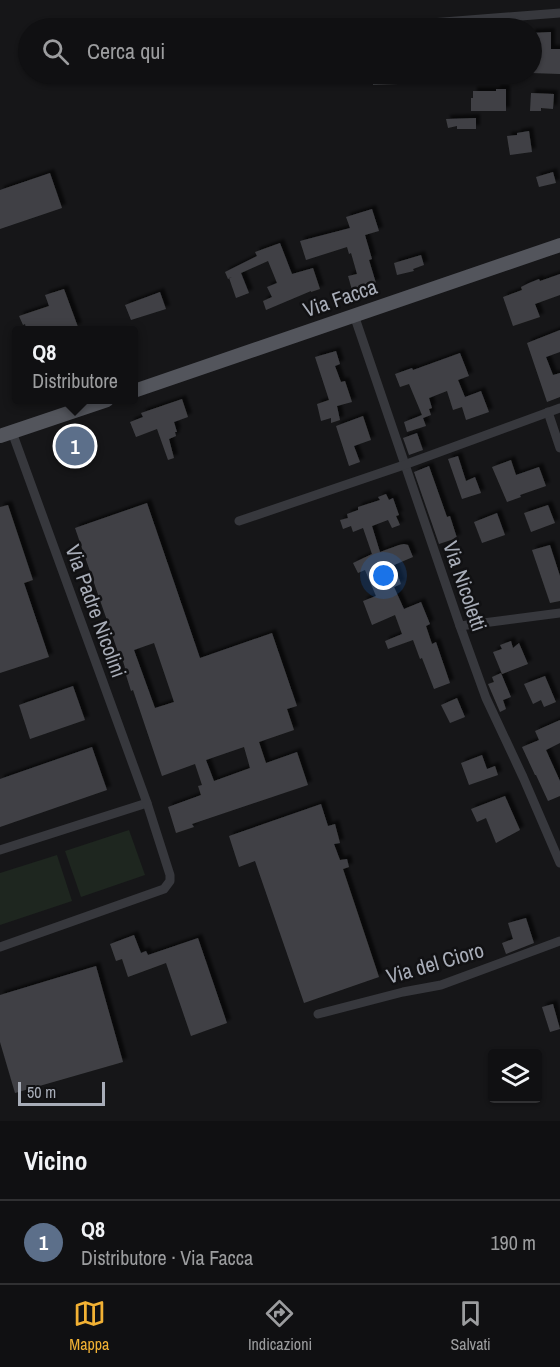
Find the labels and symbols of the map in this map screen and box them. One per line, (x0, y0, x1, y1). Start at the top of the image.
street label: Via Facca (299, 272, 381, 324)
pin: 1 (56, 424, 94, 468)
street label: Via Nicoletti (436, 537, 494, 635)
street label: Via Padre Nicolini (59, 541, 133, 681)
your location (369, 561, 398, 590)
street label: Via del Cioro (383, 935, 487, 991)
scale bar (18, 1079, 105, 1106)

